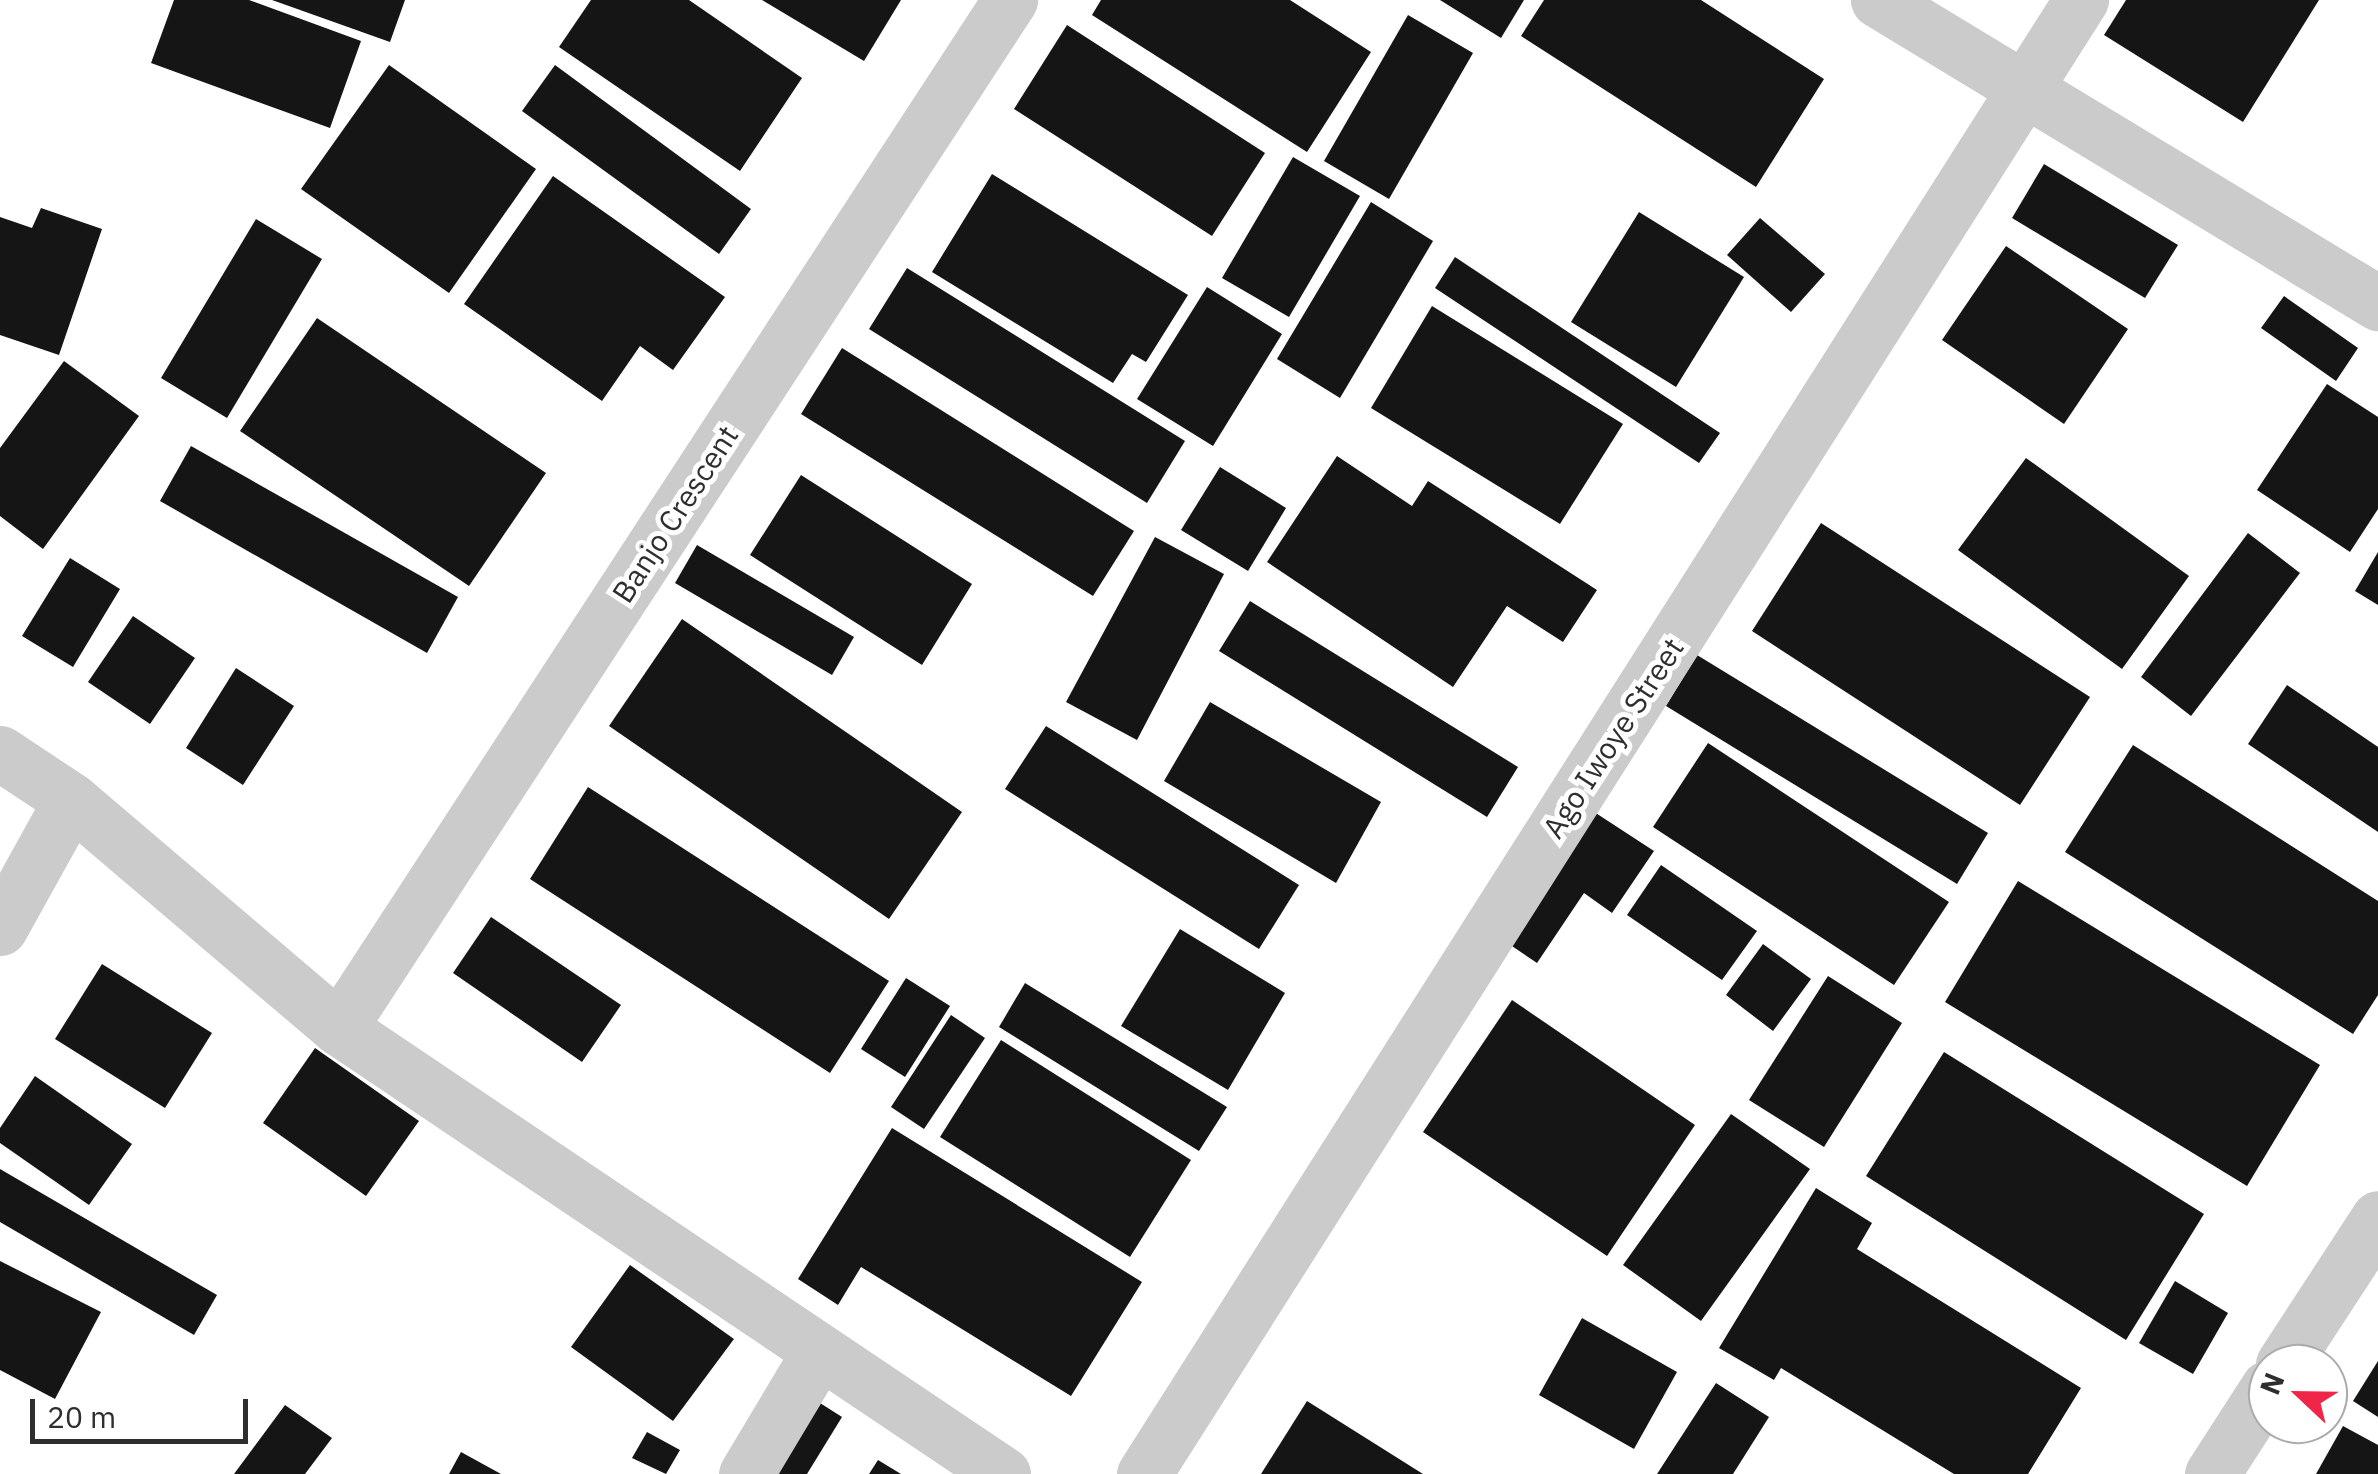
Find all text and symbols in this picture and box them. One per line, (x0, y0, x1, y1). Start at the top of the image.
street label: Banjo Crescent (604, 419, 746, 609)
street label: Ago Iwoye Street (1535, 631, 1691, 845)
north arrow (2248, 1344, 2348, 1444)
text: N (2251, 1367, 2293, 1400)
scale bar (35, 1379, 252, 1441)
text: 20 m (47, 1397, 116, 1436)

